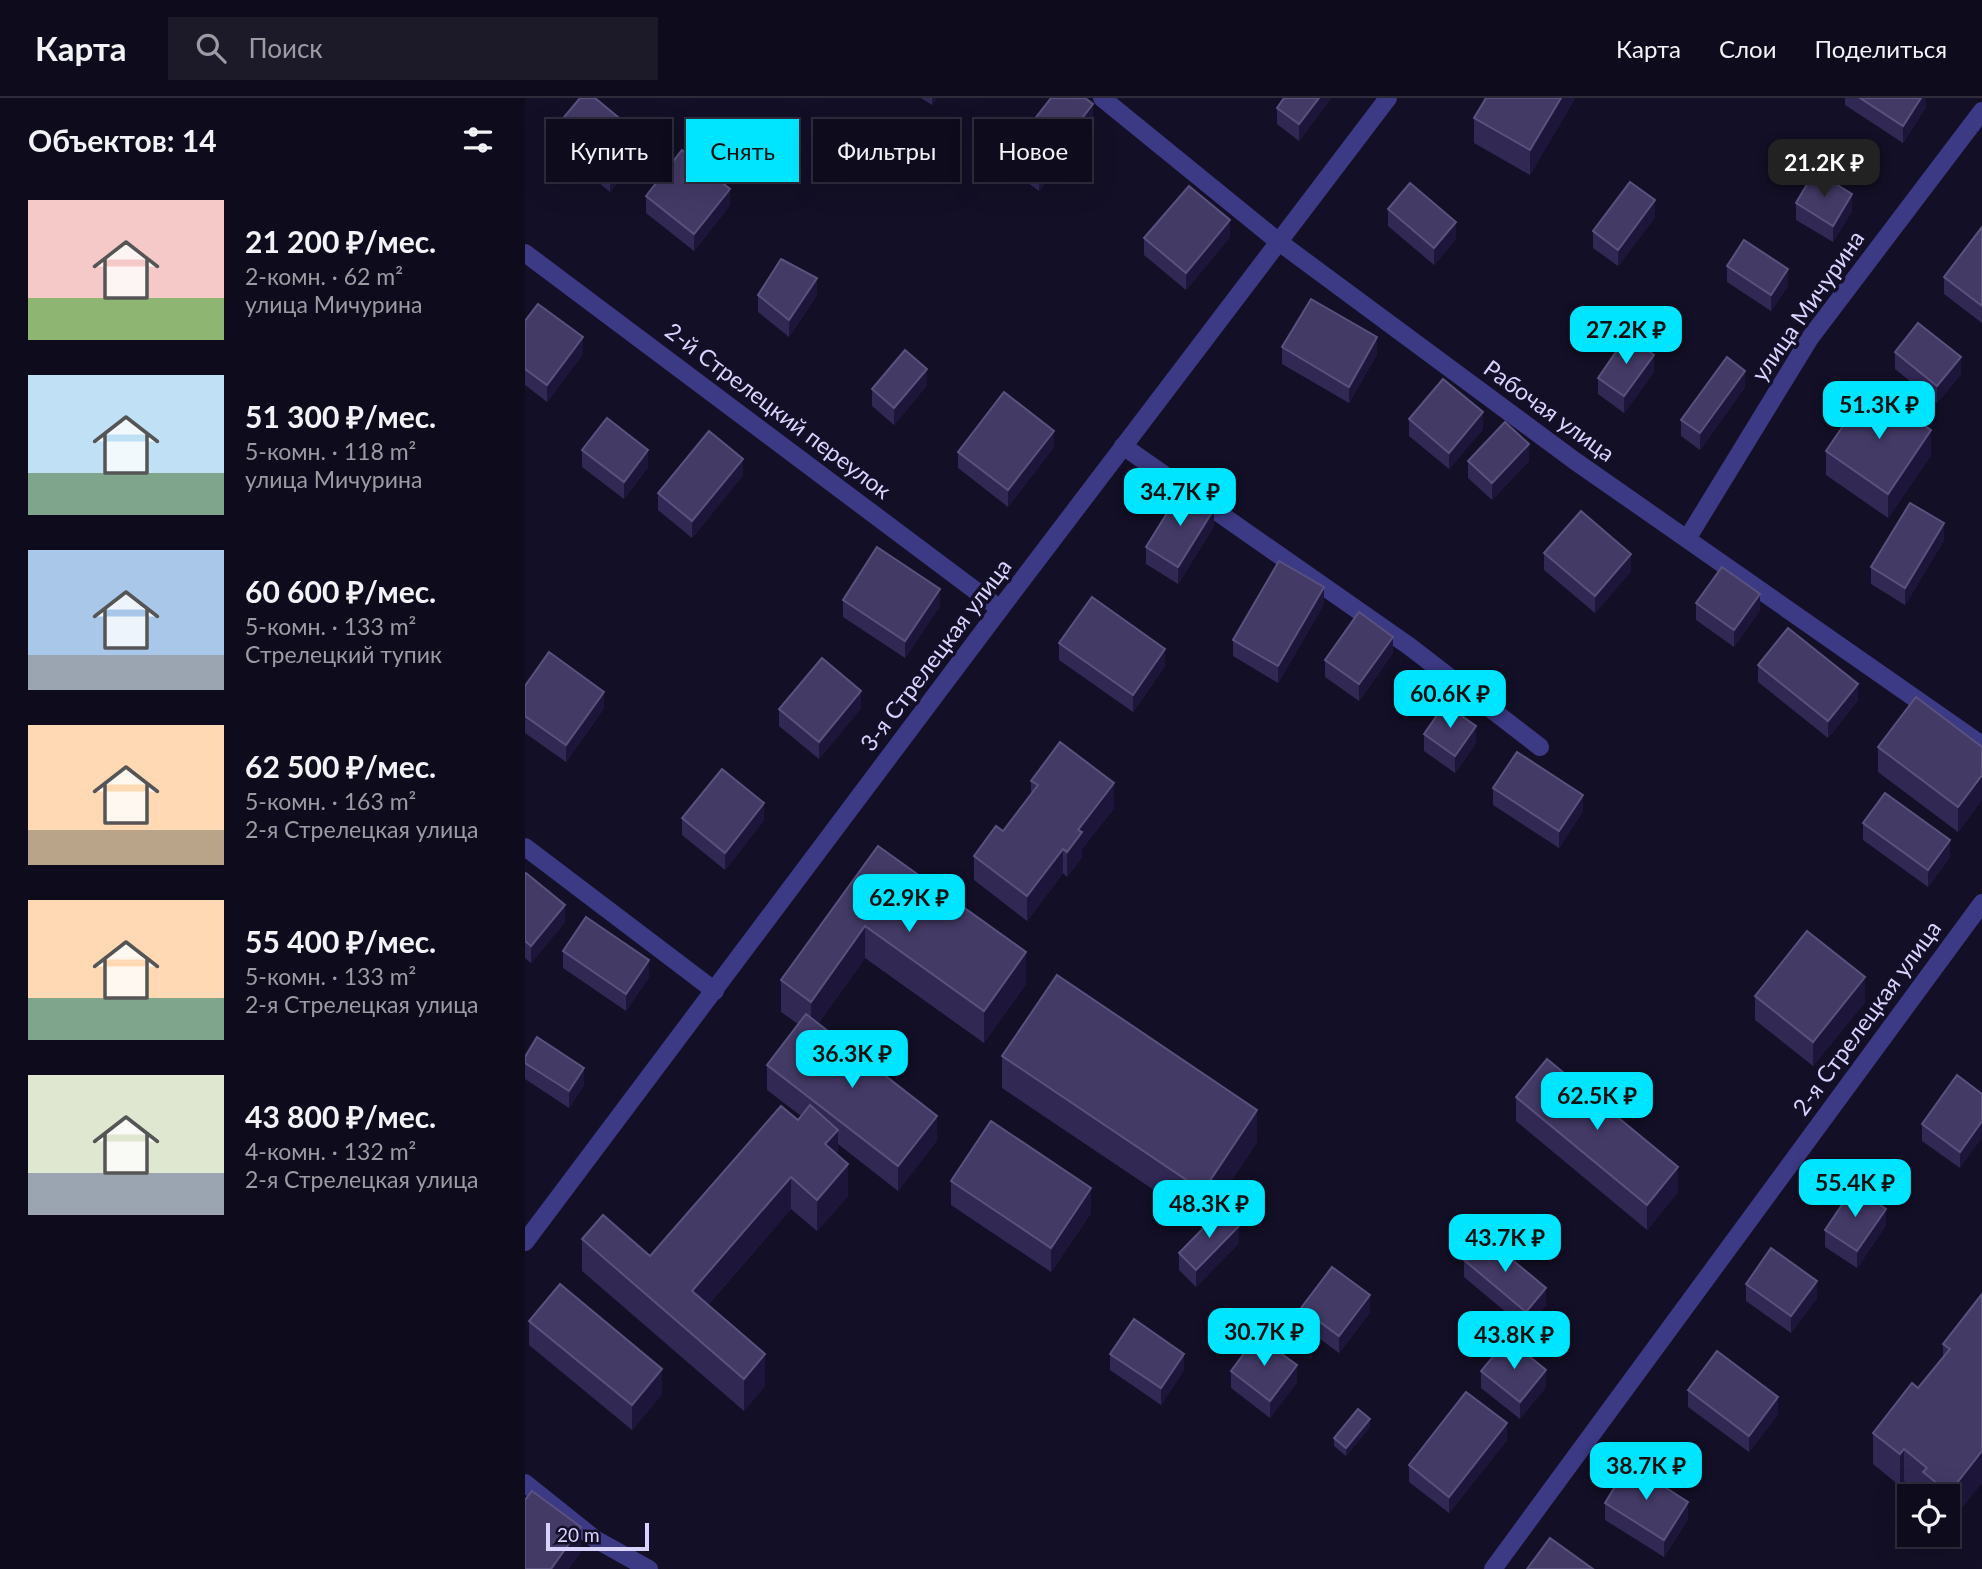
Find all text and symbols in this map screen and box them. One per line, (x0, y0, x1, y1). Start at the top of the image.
search box (168, 17, 658, 80)
text: Карта (35, 28, 126, 68)
icon: search (192, 29, 230, 67)
text: Поиск (248, 32, 323, 64)
text: Карта (1616, 34, 1681, 63)
text: Слои (1719, 34, 1776, 63)
text: Поделиться (1814, 34, 1947, 63)
chip: Купить (546, 119, 672, 182)
chip: Снять (686, 119, 799, 182)
chip: Фильтры (813, 119, 960, 182)
chip: Новое (974, 119, 1092, 182)
icon: filters (459, 121, 497, 159)
text: Объектов: 14 (28, 122, 217, 158)
pin: 21.2K ₽ (1759, 140, 1889, 199)
text: 21.2K ₽ (1784, 148, 1864, 176)
text: 21 200 ₽/мес. (245, 223, 436, 259)
street label: улица Мичурина (1745, 225, 1870, 386)
icon: home (84, 228, 168, 312)
text: 2-комн. · 62 m² (245, 262, 403, 290)
text: улица Мичурина (245, 290, 422, 318)
pin: 27.2K ₽ (1561, 306, 1691, 366)
text: 27.2K ₽ (1586, 315, 1666, 343)
street label: 2-й Стрелецкий переулок (660, 316, 897, 504)
street label: Рабочая улица (1479, 353, 1620, 467)
pin: 51.3K ₽ (1814, 382, 1944, 441)
text: 51.3K ₽ (1839, 390, 1919, 418)
text: 51 300 ₽/мес. (245, 398, 436, 434)
icon: home (84, 403, 168, 487)
text: 5-комн. · 118 m² (245, 437, 416, 465)
text: улица Мичурина (245, 465, 422, 493)
pin: 34.7K ₽ (1115, 468, 1245, 528)
text: 34.7K ₽ (1140, 477, 1220, 505)
street label: 3-я Стрелецкая улица (854, 553, 1017, 756)
text: 60 600 ₽/мес. (245, 573, 436, 609)
icon: home (84, 578, 168, 662)
text: 5-комн. · 133 m² (245, 612, 416, 640)
text: Стрелецкий тупик (245, 640, 442, 668)
pin: 60.6K ₽ (1385, 670, 1515, 730)
text: 60.6K ₽ (1410, 679, 1490, 707)
text: 62 500 ₽/мес. (245, 748, 436, 784)
icon: home (84, 753, 168, 837)
text: 5-комн. · 163 m² (245, 787, 416, 815)
text: 2-я Стрелецкая улица (245, 815, 479, 843)
pin: 62.9K ₽ (844, 874, 974, 934)
text: 62.9K ₽ (869, 883, 949, 911)
street label: 2-я Стрелецкая улица (1786, 915, 1946, 1120)
text: 55 400 ₽/мес. (245, 923, 436, 959)
icon: home (84, 928, 168, 1012)
text: 5-комн. · 133 m² (245, 962, 416, 990)
text: 2-я Стрелецкая улица (245, 990, 479, 1018)
pin: 36.3K ₽ (787, 1030, 917, 1090)
text: 36.3K ₽ (812, 1039, 892, 1067)
pin: 62.5K ₽ (1532, 1072, 1662, 1132)
text: 62.5K ₽ (1557, 1081, 1637, 1109)
text: 43 800 ₽/мес. (245, 1098, 436, 1134)
icon: home (84, 1103, 168, 1187)
text: 4-комн. · 132 m² (245, 1137, 416, 1165)
pin: 55.4K ₽ (1790, 1160, 1920, 1219)
text: 2-я Стрелецкая улица (245, 1165, 479, 1193)
text: 55.4K ₽ (1815, 1168, 1895, 1196)
pin: 48.3K ₽ (1144, 1180, 1274, 1240)
text: 48.3K ₽ (1169, 1189, 1249, 1217)
pin: 43.7K ₽ (1440, 1214, 1570, 1274)
text: 43.7K ₽ (1465, 1223, 1545, 1251)
pin: 30.7K ₽ (1199, 1308, 1329, 1368)
pin: 43.8K ₽ (1449, 1312, 1579, 1371)
text: 30.7K ₽ (1224, 1317, 1304, 1345)
text: 43.8K ₽ (1474, 1320, 1554, 1348)
pin: 38.7K ₽ (1581, 1442, 1711, 1502)
text: 38.7K ₽ (1606, 1451, 1686, 1479)
map controls (1897, 1484, 1960, 1547)
button: locate (1897, 1484, 1960, 1547)
scale bar (546, 1520, 649, 1552)
text: 20 m (557, 1523, 600, 1546)

